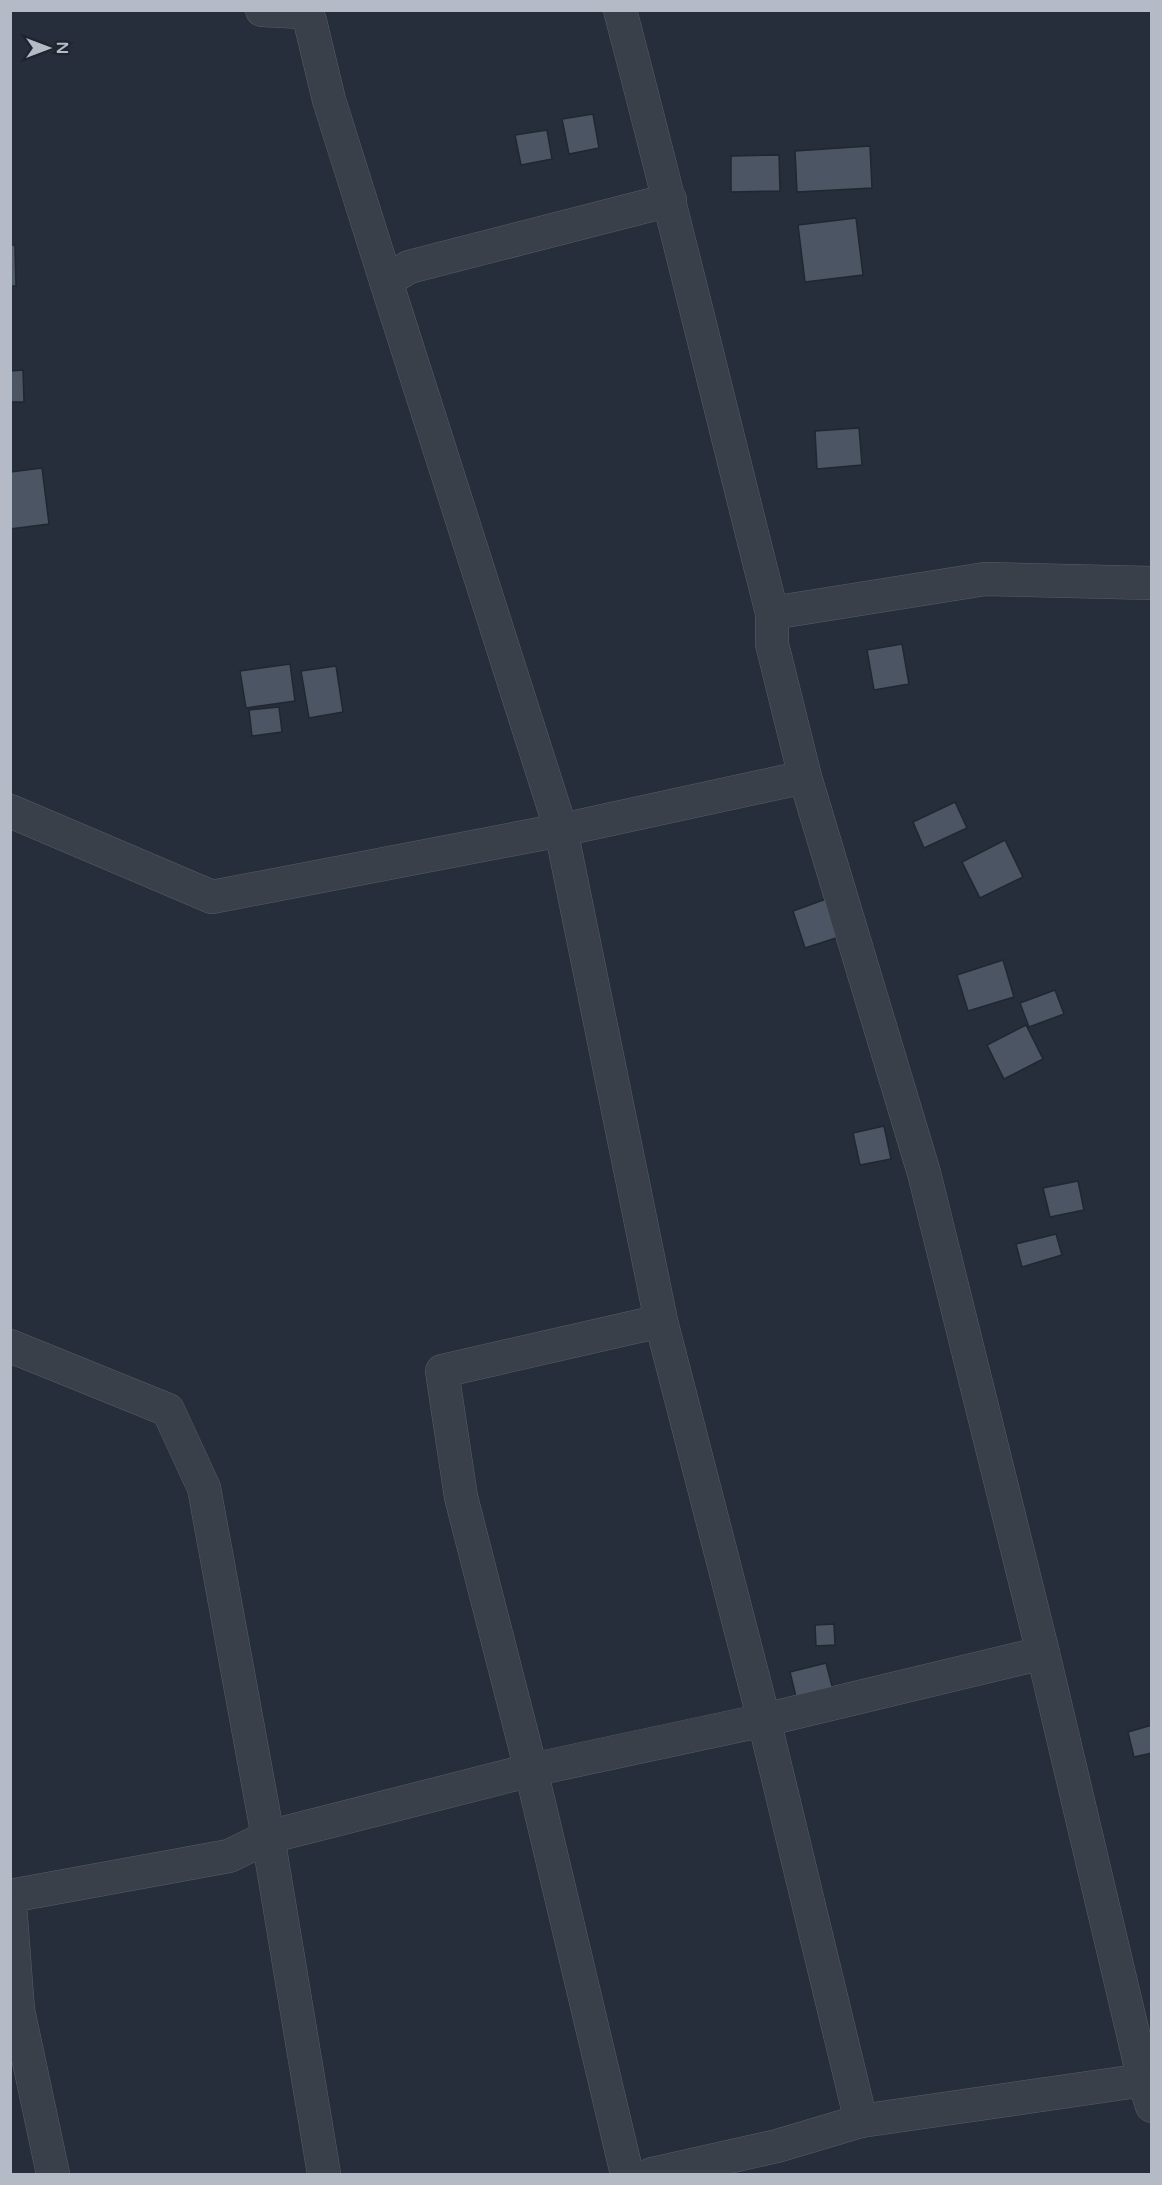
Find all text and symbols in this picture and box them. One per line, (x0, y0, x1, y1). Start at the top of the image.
north arrow (18, 18, 78, 78)
text: N (52, 42, 72, 54)

